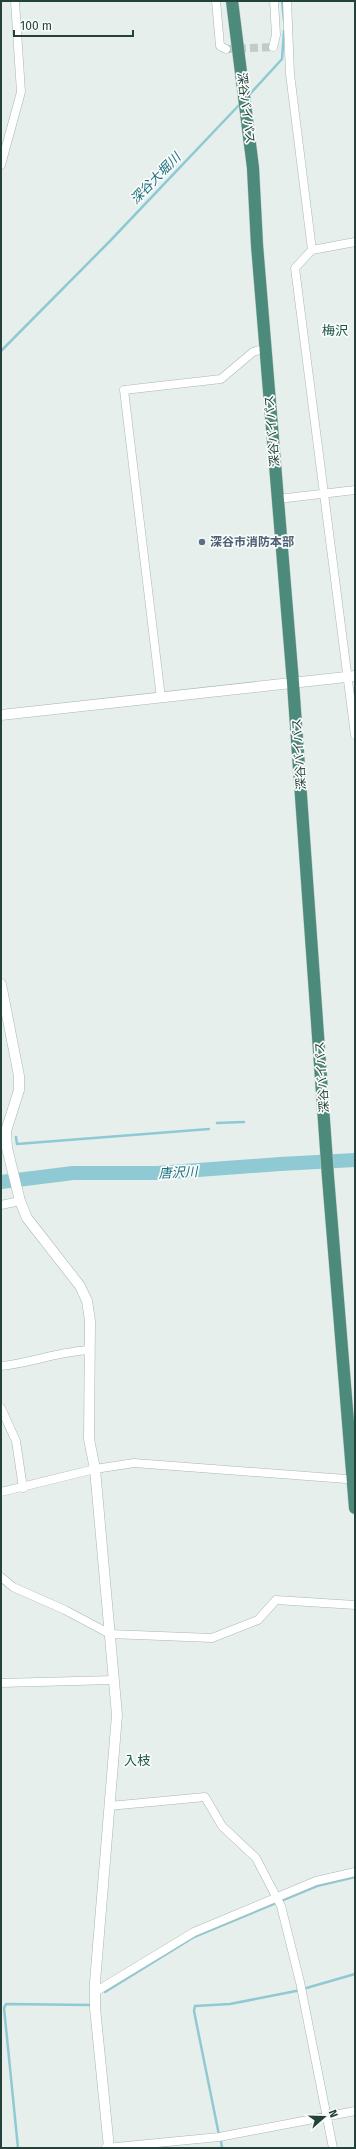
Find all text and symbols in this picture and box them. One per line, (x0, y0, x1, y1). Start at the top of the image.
scale bar (14, 12, 133, 38)
text: 100 m (20, 19, 52, 33)
street label: 深谷バイパス (235, 72, 257, 144)
water label: 深谷大堀川 (127, 148, 185, 207)
district label: 梅沢 (322, 323, 348, 338)
street label: 深谷バイパス (262, 395, 282, 467)
place label: 深谷市消防本部 (210, 535, 294, 549)
marker: 深谷市消防本部 (197, 537, 207, 547)
street label: 深谷バイパス (290, 718, 308, 790)
street label: 深谷バイパス (313, 1041, 331, 1113)
water label: 唐沢川 (158, 1164, 200, 1181)
district label: 入枝 (124, 1753, 151, 1768)
north arrow (304, 2097, 344, 2137)
text: N (326, 2108, 340, 2119)

